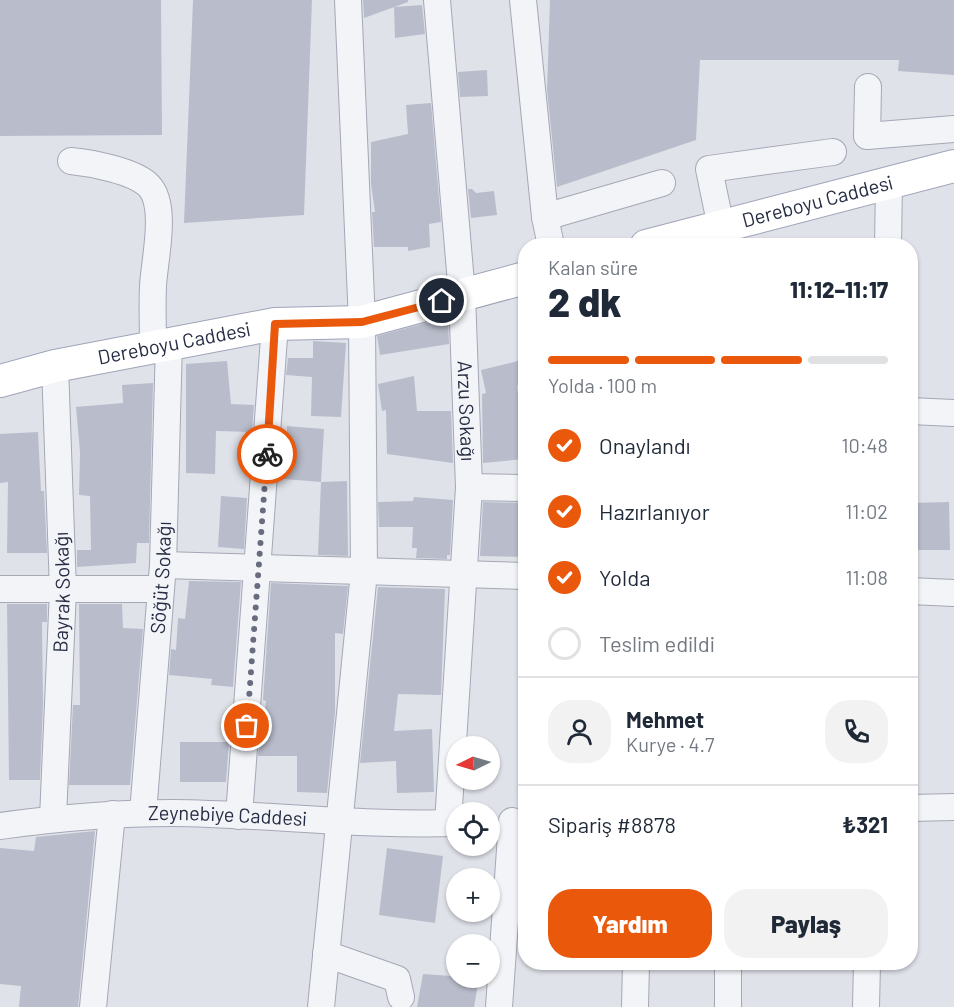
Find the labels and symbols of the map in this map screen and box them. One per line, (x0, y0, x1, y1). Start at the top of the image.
street label: Dereboyu Caddesi (739, 169, 895, 232)
pin (416, 275, 467, 326)
street label: Dereboyu Caddesi (95, 316, 252, 369)
street label: Arzu Sokağı (453, 360, 481, 462)
courier (237, 424, 297, 484)
street label: Söğüt Sokağı (144, 521, 175, 635)
street label: Bayrak Sokağı (47, 531, 74, 653)
pin (221, 700, 272, 751)
north arrow (446, 736, 500, 790)
street label: Zeynebiye Caddesi (148, 800, 308, 830)

